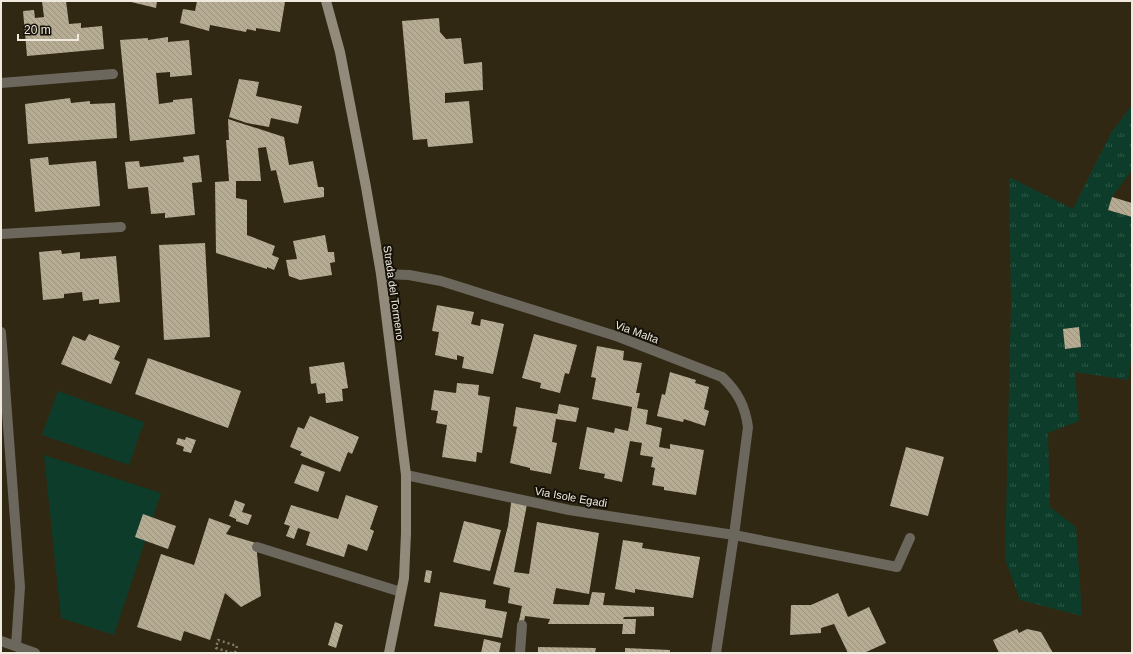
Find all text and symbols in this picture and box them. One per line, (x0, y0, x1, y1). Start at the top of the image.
scale bar (18, 16, 78, 42)
text: 20 m (24, 23, 51, 37)
street label: Strada del Tormeno (381, 245, 407, 341)
street label: Via Malta (613, 319, 661, 346)
street label: Via Isole Egadi (534, 485, 608, 509)

